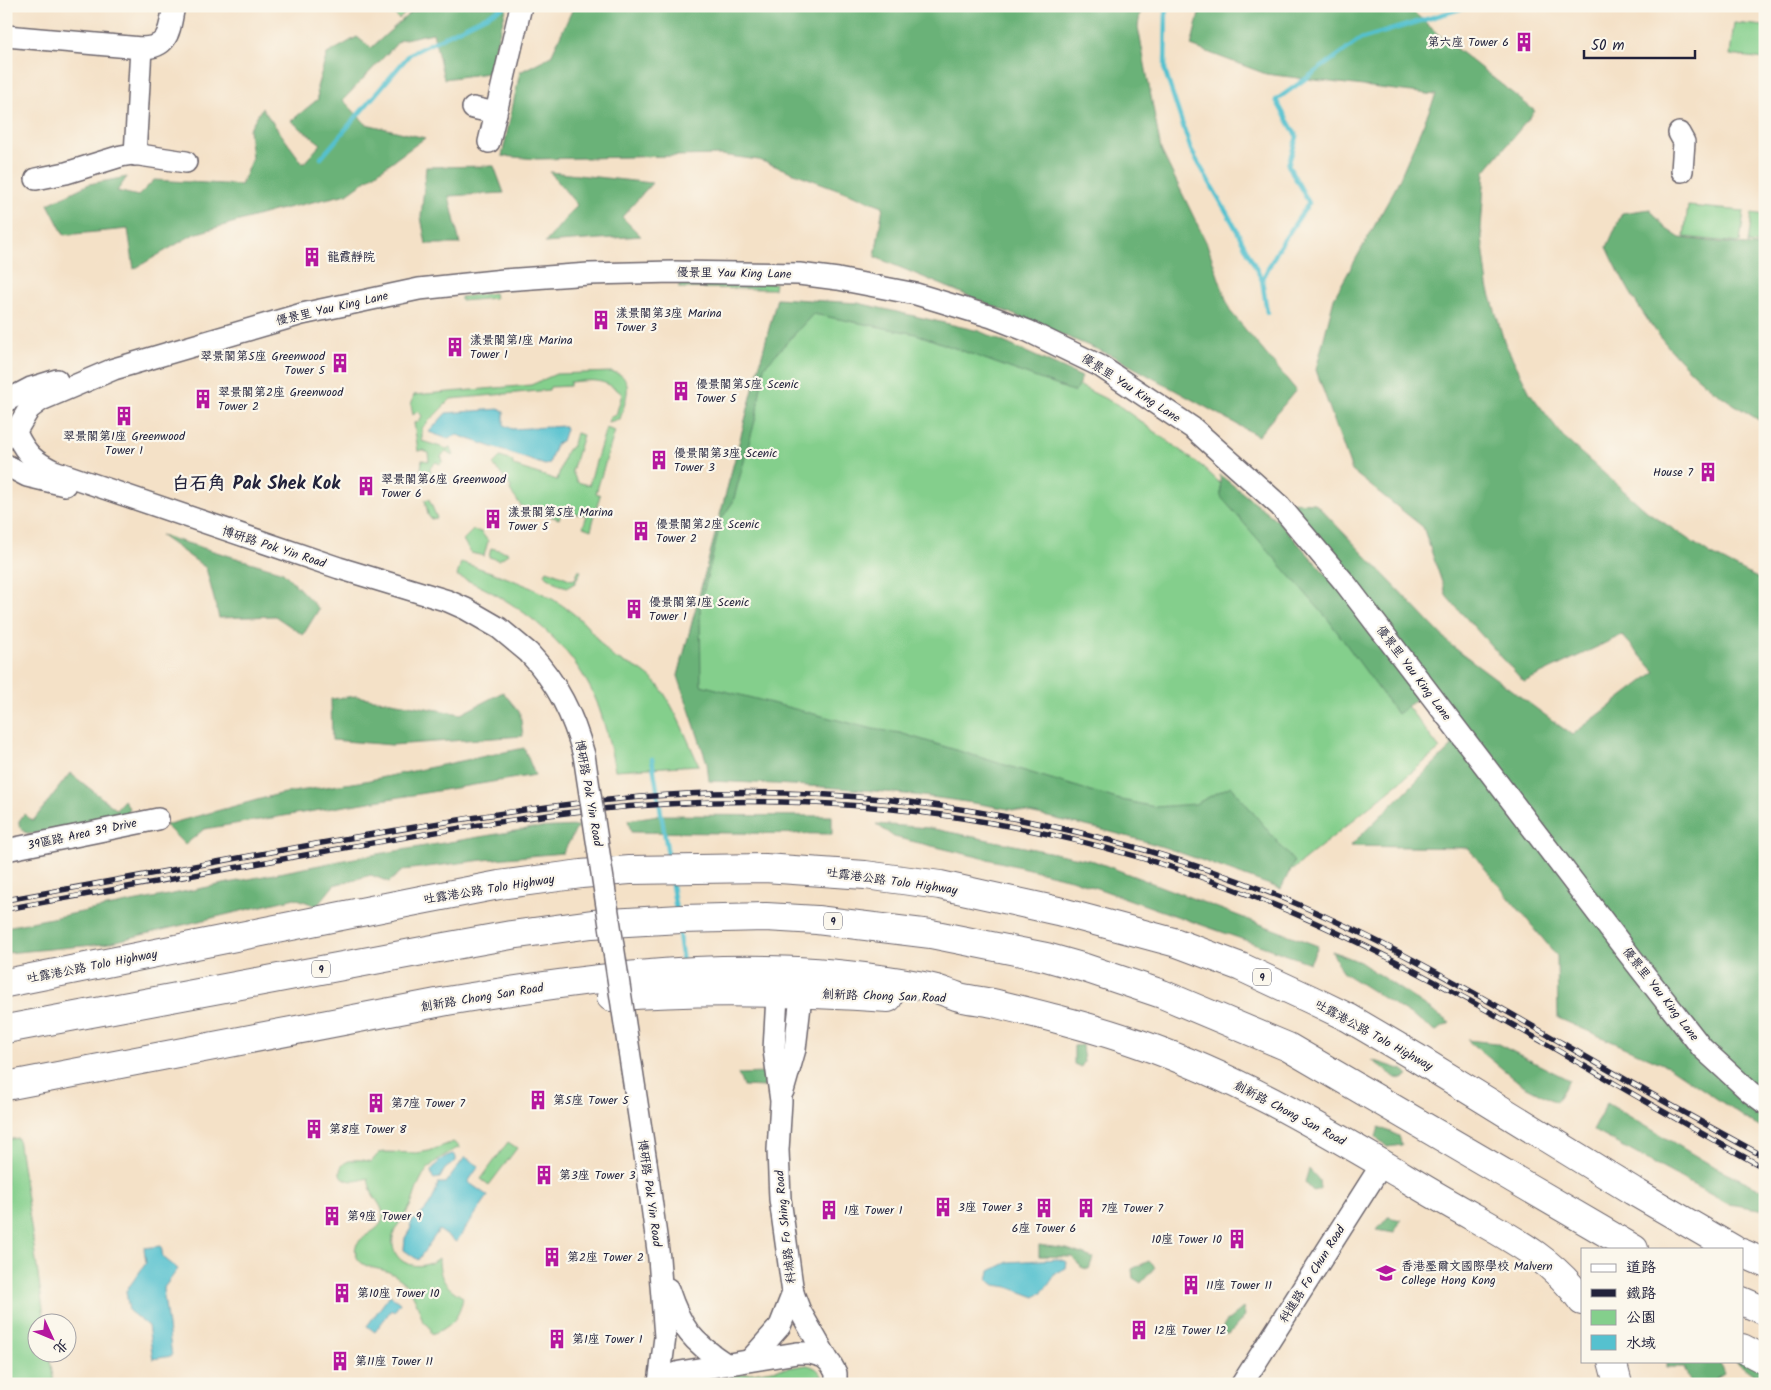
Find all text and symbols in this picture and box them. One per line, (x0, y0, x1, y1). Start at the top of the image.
scale bar (1584, 28, 1695, 60)
building icon: 第六座 Tower 6 (1513, 31, 1535, 53)
place label: 第六座 Tower 6 (1427, 33, 1509, 52)
text: 50 m (1591, 34, 1625, 58)
building icon: 龍霞靜院 (301, 246, 323, 268)
place label: 龍霞靜院 (327, 248, 375, 267)
street label: 優景里 Yau King Lane (676, 263, 792, 284)
street label: 優景里 Yau King Lane (274, 286, 391, 331)
place label: 漾景閣第3座 Marina Tower 3 (616, 304, 722, 337)
building icon: 漾景閣第3座 Marina Tower 3 (590, 309, 612, 331)
place label: 漾景閣第1座 Marina Tower 1 (470, 331, 573, 364)
building icon: 漾景閣第1座 Marina Tower 1 (444, 336, 466, 358)
place label: 翠景閣第5座 Greenwood Tower 5 (200, 347, 327, 380)
street label: 優景里 Yau King Lane (1077, 349, 1185, 428)
building icon: 翠景閣第5座 Greenwood Tower 5 (329, 352, 351, 374)
place label: 優景閣第5座 Scenic Tower 5 (696, 375, 799, 408)
building icon: 優景閣第5座 Scenic Tower 5 (670, 380, 692, 402)
place label: 翠景閣第2座 Greenwood Tower 2 (218, 383, 344, 416)
building icon: 翠景閣第2座 Greenwood Tower 2 (192, 388, 214, 410)
building icon: 翠景閣第1座 Greenwood Tower 1 (113, 405, 135, 427)
place label: 翠景閣第1座 Greenwood Tower 1 (63, 427, 186, 460)
place label: 優景閣第3座 Scenic Tower 3 (674, 444, 777, 477)
building icon: 優景閣第3座 Scenic Tower 3 (648, 449, 670, 471)
building icon: House 7 (1697, 461, 1719, 483)
place label: House 7 (1653, 463, 1693, 482)
district label: 白石角 Pak Shek Kok (172, 470, 341, 499)
place label: 翠景閣第6座 Greenwood Tower 6 (381, 470, 507, 503)
building icon: 翠景閣第6座 Greenwood Tower 6 (355, 475, 377, 497)
place label: 漾景閣第5座 Marina Tower 5 (508, 503, 614, 536)
building icon: 漾景閣第5座 Marina Tower 5 (482, 508, 504, 530)
place label: 優景閣第2座 Scenic Tower 2 (656, 515, 760, 548)
building icon: 優景閣第2座 Scenic Tower 2 (630, 520, 652, 542)
street label: 博研路 Pok Yin Road (219, 522, 329, 574)
place label: 優景閣第1座 Scenic Tower 1 (649, 593, 749, 626)
building icon: 優景閣第1座 Scenic Tower 1 (623, 598, 645, 620)
street label: 優景里 Yau King Lane (1371, 622, 1456, 725)
street label: 博研路 Pok Yin Road (570, 738, 607, 849)
street label: 39區路 Area 39 Drive (26, 814, 139, 855)
street label: 吐露港公路 Tolo Highway (825, 863, 959, 900)
street label: 吐露港公路 Tolo Highway (422, 870, 556, 909)
road number: 9 (824, 912, 842, 929)
street label: 優景里 Yau King Lane (1618, 943, 1704, 1046)
street label: 吐露港公路 Tolo Highway (25, 944, 159, 988)
road number: 9 (312, 961, 330, 978)
road number: 9 (1253, 969, 1271, 986)
street label: 創新路 Chong San Road (419, 978, 546, 1017)
street label: 創新路 Chong San Road (822, 985, 947, 1008)
street label: 吐露港公路 Tolo Highway (1311, 995, 1437, 1076)
street label: 創新路 Chong San Road (1231, 1076, 1350, 1151)
building icon: 第5座 Tower 5 (527, 1089, 549, 1111)
place label: 第5座 Tower 5 (553, 1091, 630, 1110)
building icon: 第7座 Tower 7 (365, 1092, 387, 1114)
place label: 第7座 Tower 7 (391, 1094, 465, 1113)
building icon: 第8座 Tower 8 (303, 1118, 325, 1140)
place label: 第8座 Tower 8 (329, 1120, 407, 1139)
street label: 博研路 Pok Yin Road (633, 1138, 667, 1249)
building icon: 第3座 Tower 3 (533, 1164, 555, 1186)
place label: 第3座 Tower 3 (559, 1166, 636, 1185)
street label: 科城路 Fo Shing Road (770, 1168, 801, 1285)
building icon: 3座 Tower 3 (932, 1196, 954, 1218)
building icon: 6座 Tower 6 (1033, 1197, 1055, 1219)
building icon: 7座 Tower 7 (1075, 1197, 1097, 1219)
place label: 3座 Tower 3 (958, 1198, 1023, 1217)
building icon: 1座 Tower 1 (818, 1199, 840, 1221)
place label: 7座 Tower 7 (1101, 1199, 1163, 1218)
place label: 1座 Tower 1 (844, 1201, 903, 1220)
building icon: 第9座 Tower 9 (321, 1205, 343, 1227)
place label: 第9座 Tower 9 (347, 1207, 422, 1226)
place label: 6座 Tower 6 (1012, 1219, 1076, 1238)
street label: 科進路 Fo Chun Road (1275, 1221, 1351, 1327)
building icon: 10座 Tower 10 (1226, 1228, 1248, 1250)
place label: 10座 Tower 10 (1152, 1230, 1222, 1249)
building icon: 第2座 Tower 2 (541, 1246, 563, 1268)
place label: 第2座 Tower 2 (567, 1248, 644, 1267)
legend (1581, 1248, 1744, 1362)
text: 道路 (1626, 1256, 1656, 1280)
place label: 香港墨爾文國際學校 Malvern College Hong Kong (1401, 1257, 1553, 1290)
school or university icon: 香港墨爾文國際學校 Malvern College Hong Kong (1375, 1262, 1397, 1284)
building icon: 11座 Tower 11 (1180, 1274, 1202, 1296)
place label: 11座 Tower 11 (1206, 1276, 1272, 1295)
building icon: 第10座 Tower 10 (331, 1282, 353, 1304)
text: 鐵路 (1626, 1282, 1656, 1306)
place label: 第10座 Tower 10 (357, 1284, 439, 1303)
text: 公園 (1626, 1306, 1656, 1330)
north arrow (28, 1312, 78, 1362)
building icon: 12座 Tower 12 (1128, 1319, 1150, 1341)
place label: 12座 Tower 12 (1154, 1321, 1226, 1340)
building icon: 第1座 Tower 1 (546, 1328, 568, 1350)
place label: 第1座 Tower 1 (572, 1330, 643, 1349)
text: 水域 (1626, 1332, 1656, 1356)
text: 北 (48, 1334, 73, 1359)
building icon: 第11座 Tower 11 (329, 1350, 351, 1372)
place label: 第11座 Tower 11 (355, 1352, 433, 1371)

